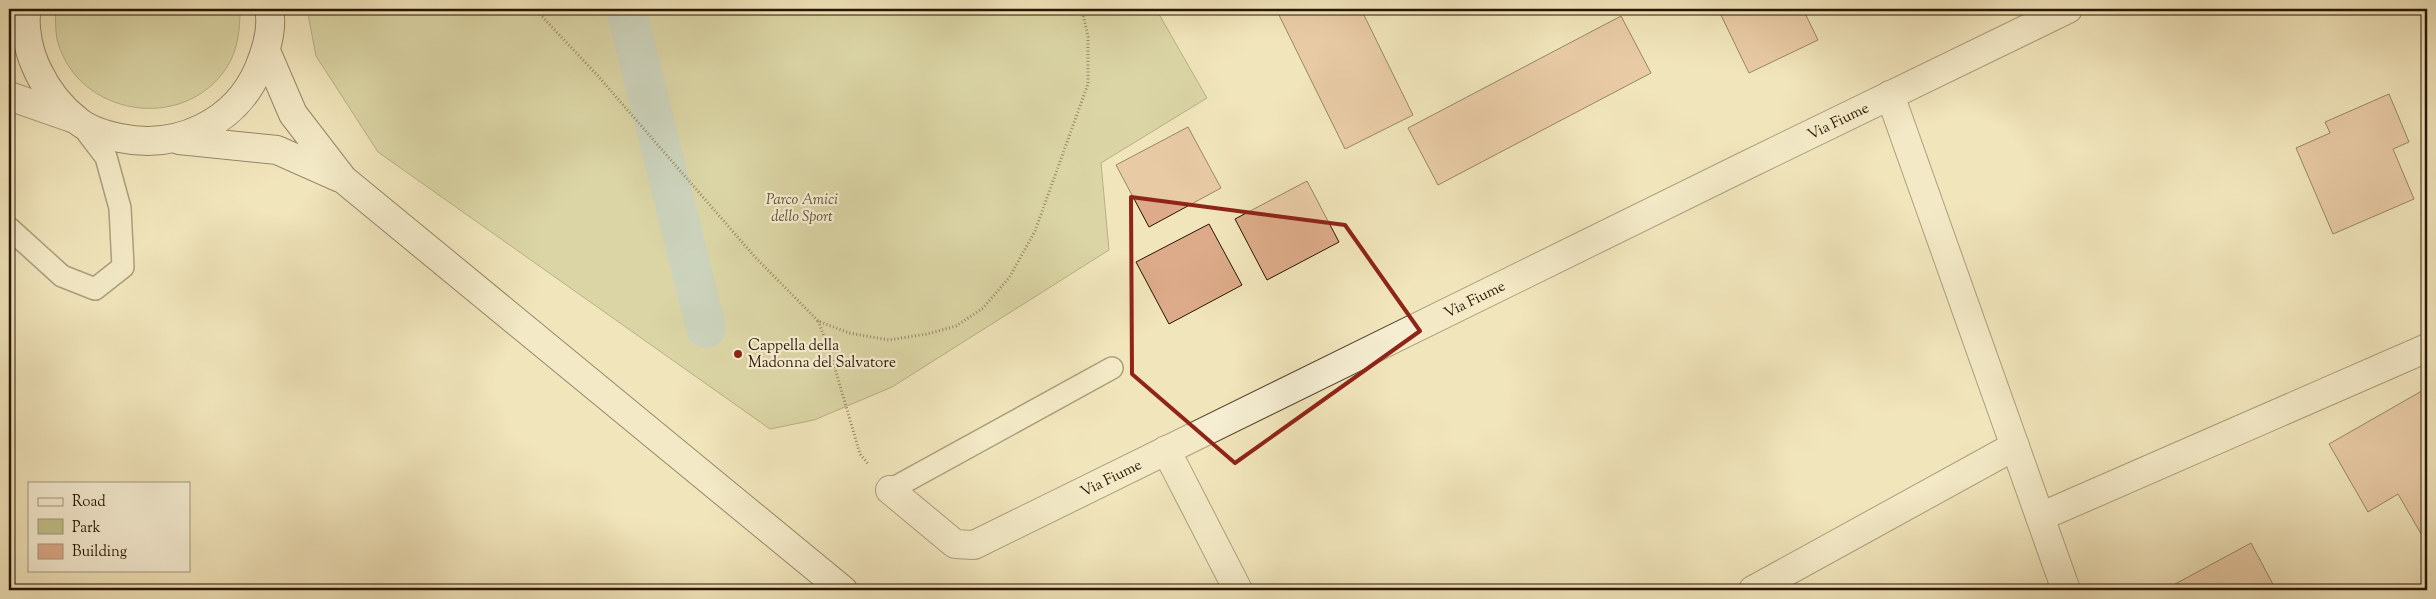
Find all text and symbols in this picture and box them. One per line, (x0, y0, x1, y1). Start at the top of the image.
street label: Via Fiume (1804, 98, 1873, 146)
park label: Parco Amici dello Sport (766, 190, 838, 228)
street label: Via Fiume (1441, 276, 1509, 324)
place label: Cappella della Madonna del Salvatore (748, 336, 896, 374)
marker: Cappella della Madonna del Salvatore (732, 348, 744, 360)
street label: Via Fiume (1077, 455, 1146, 503)
legend (28, 482, 190, 572)
text: Road (72, 492, 106, 513)
text: Park (72, 518, 101, 539)
text: Building (72, 542, 127, 563)

